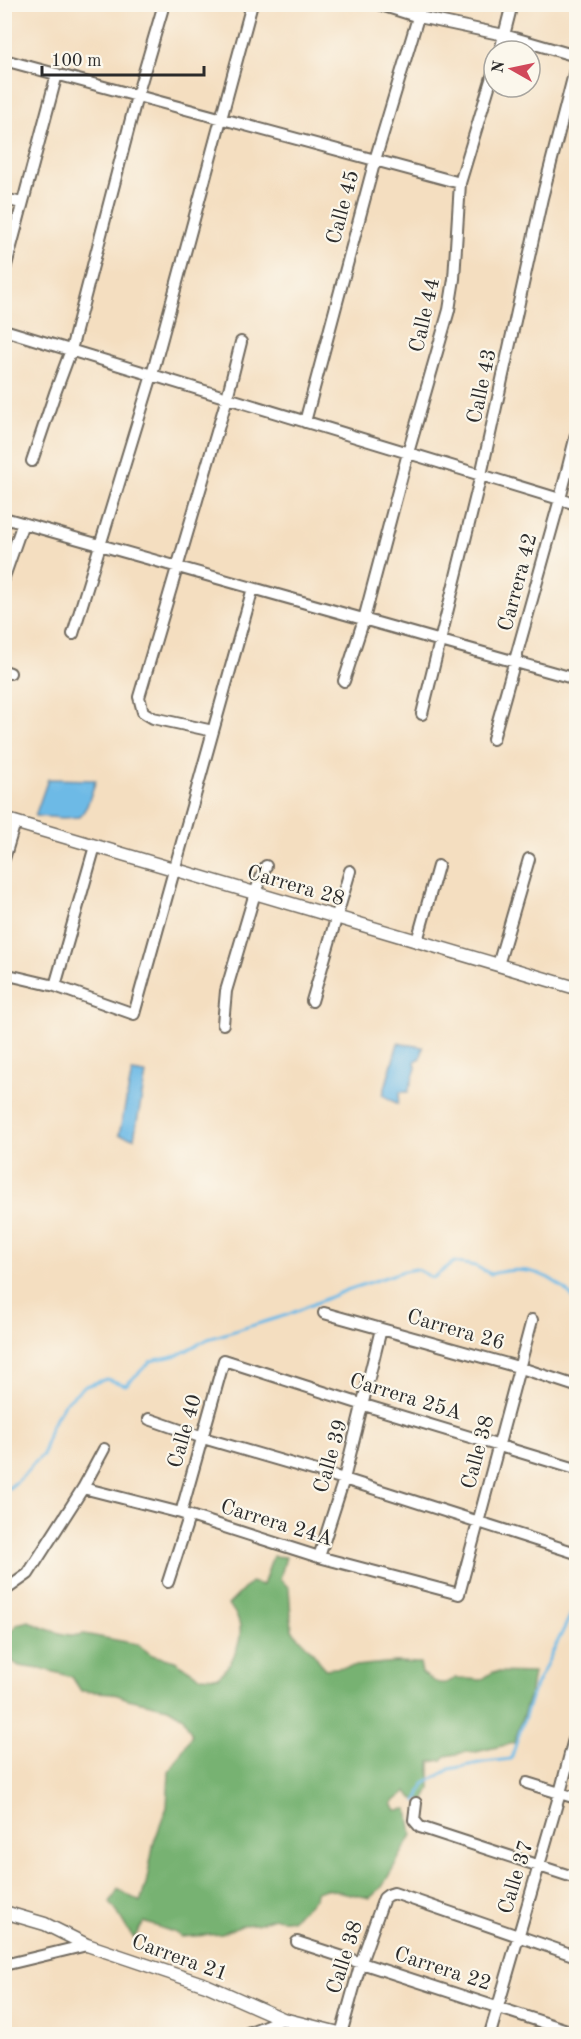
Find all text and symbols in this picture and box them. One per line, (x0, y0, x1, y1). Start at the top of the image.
scale bar (42, 39, 204, 77)
north arrow (482, 39, 542, 99)
text: 100 m (51, 52, 102, 70)
text: N (490, 59, 508, 74)
street label: Calle 45 (324, 168, 363, 247)
street label: Calle 44 (407, 276, 444, 355)
street label: Calle 43 (464, 347, 501, 426)
street label: Carrera 42 (495, 531, 542, 634)
street label: Carrera 28 (244, 862, 347, 910)
street label: Carrera 26 (404, 1306, 507, 1354)
street label: Carrera 25A (347, 1370, 464, 1425)
street label: Calle 40 (165, 1392, 206, 1471)
street label: Calle 38 (459, 1413, 498, 1492)
street label: Calle 39 (311, 1417, 352, 1496)
street label: Carrera 24A (218, 1496, 335, 1551)
street label: Calle 37 (495, 1838, 538, 1917)
street label: Calle 38 (324, 1918, 367, 1997)
street label: Carrera 21 (129, 1931, 230, 1985)
street label: Carrera 22 (391, 1944, 494, 1995)

